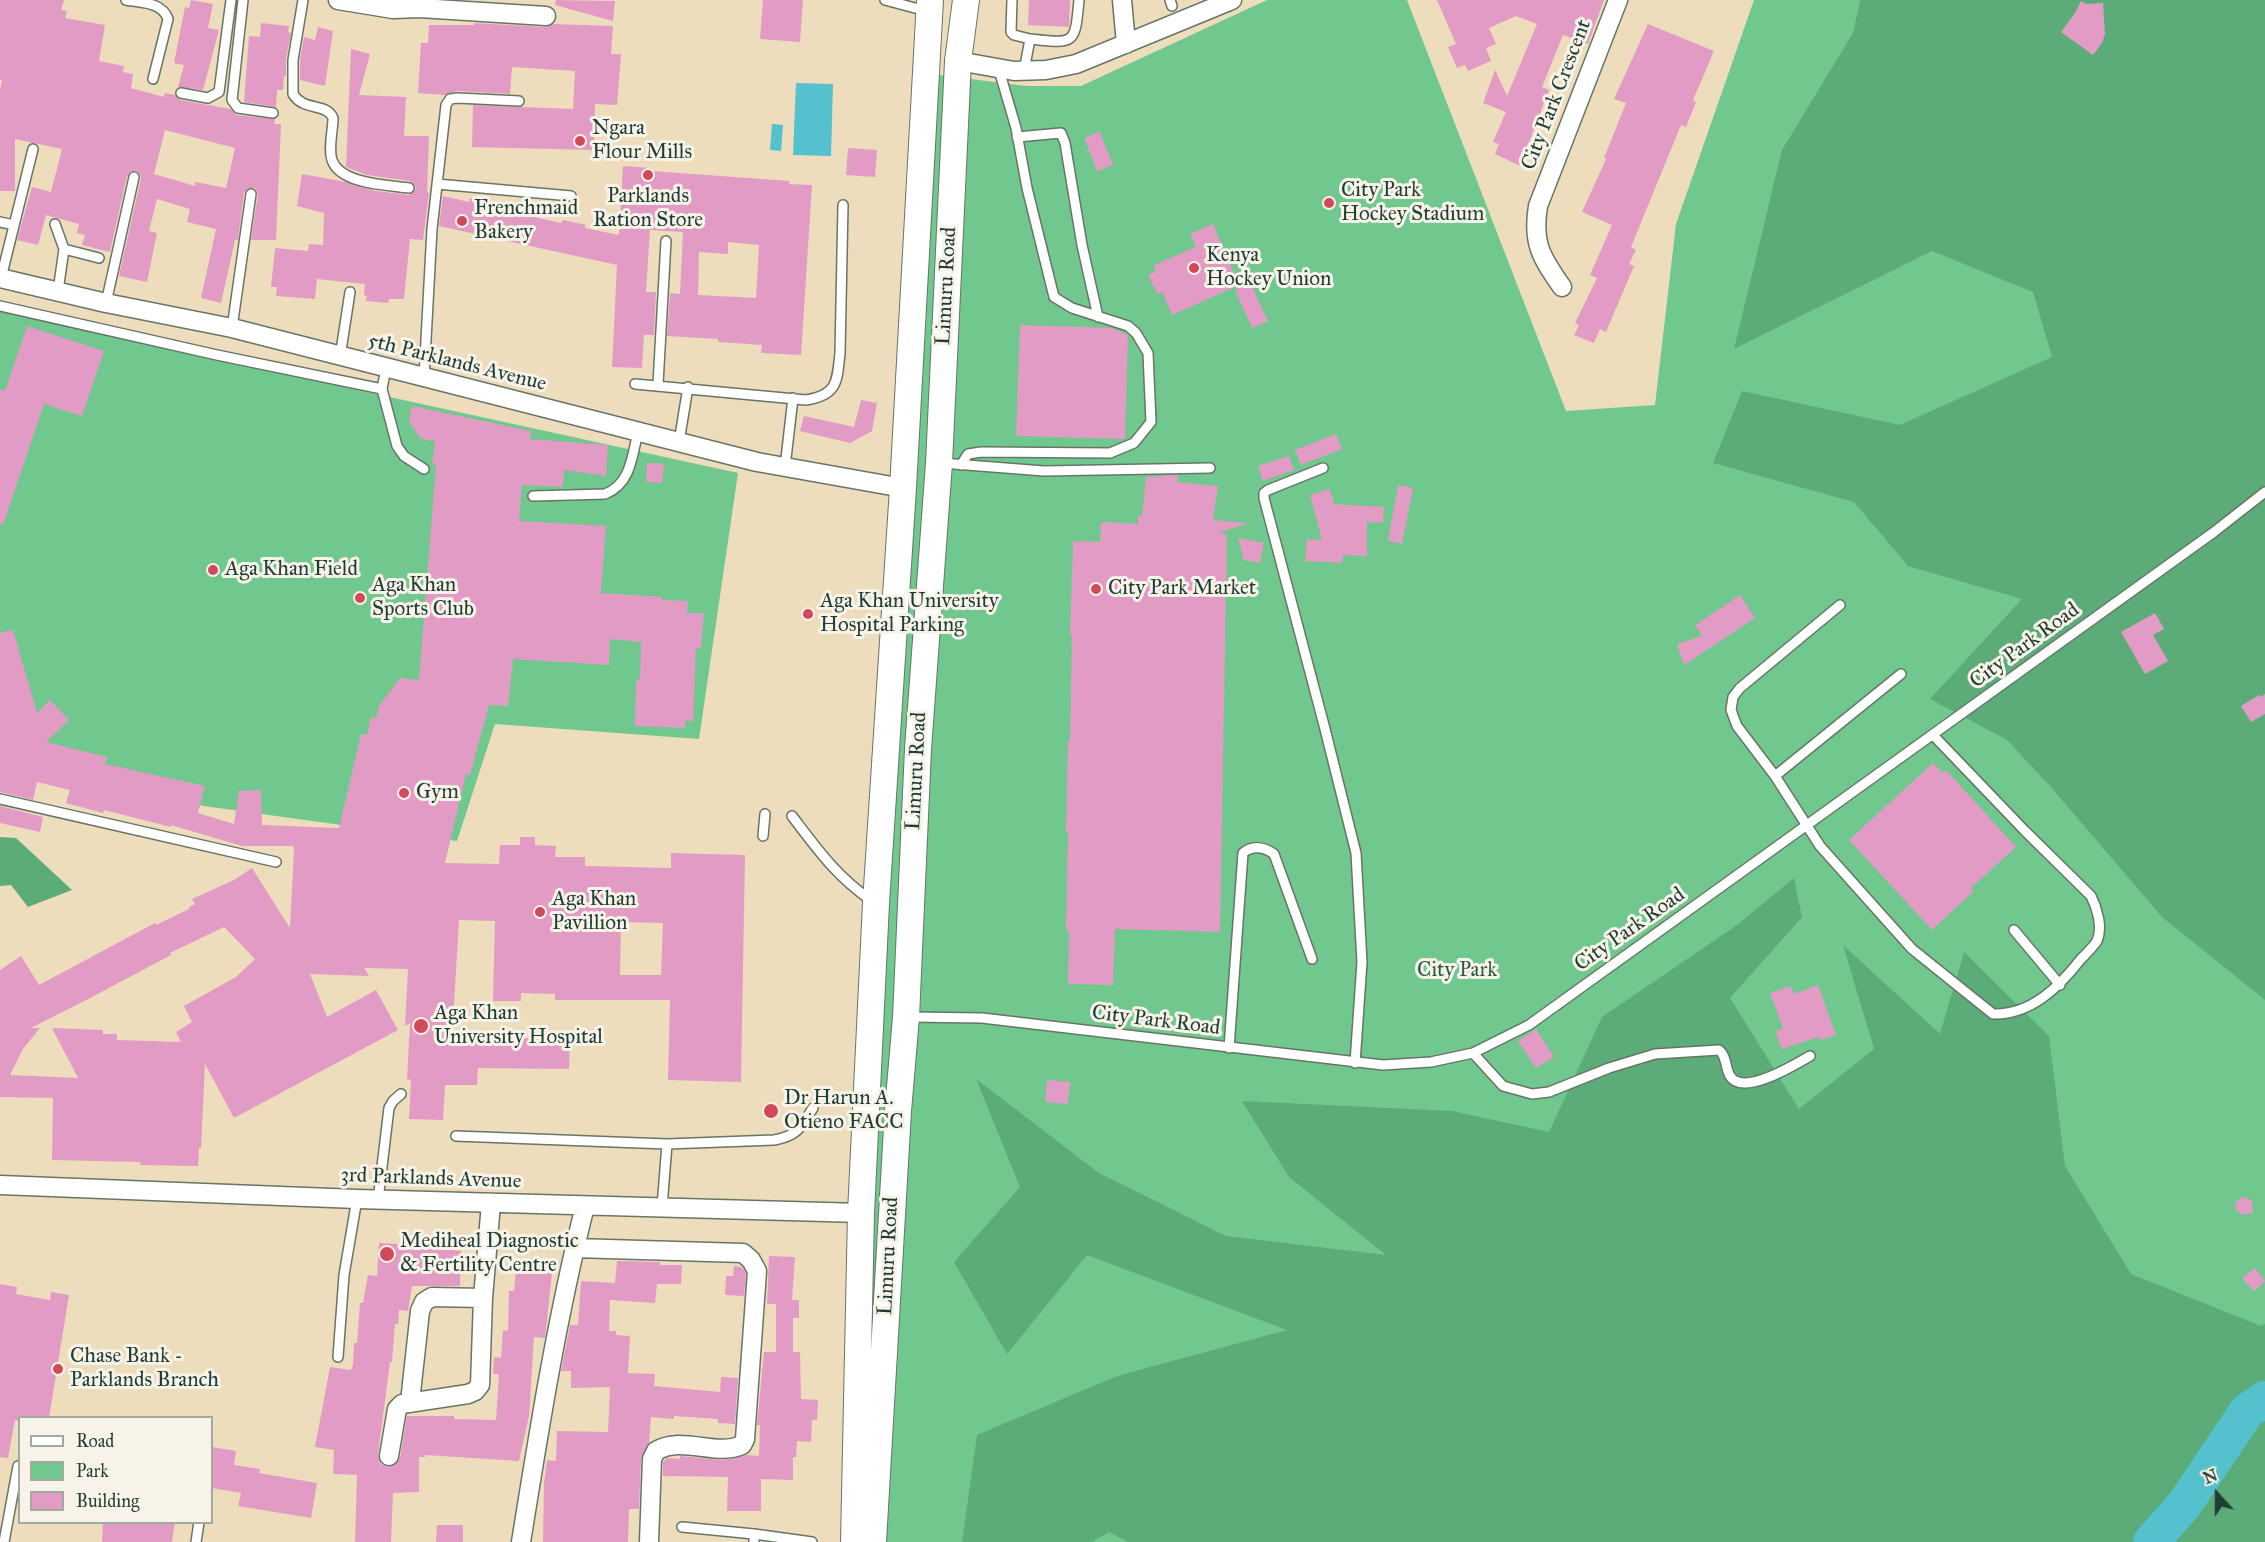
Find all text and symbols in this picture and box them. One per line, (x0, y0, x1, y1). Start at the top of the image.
street label: City Park Crescent (1517, 16, 1597, 174)
place label: Ngara Flour Mills (592, 116, 692, 166)
marker: Ngara Flour Mills (573, 134, 587, 148)
marker: Parklands Ration Store (641, 168, 655, 182)
place label: City Park Hockey Stadium (1341, 178, 1484, 228)
place label: Parklands Ration Store (593, 184, 703, 234)
place label: Frenchmaid Bakery (474, 196, 578, 246)
marker: City Park Hockey Stadium (1322, 196, 1336, 210)
marker: Frenchmaid Bakery (455, 214, 469, 228)
street label: Limuru Road (931, 226, 963, 346)
place label: Kenya Hockey Union (1206, 243, 1331, 293)
marker: Kenya Hockey Union (1187, 261, 1201, 275)
street label: 5th Parklands Avenue (365, 329, 549, 397)
place label: Aga Khan Field (225, 557, 358, 583)
marker: Aga Khan Field (206, 563, 220, 577)
place label: Aga Khan Sports Club (372, 573, 474, 623)
place label: City Park Market (1108, 576, 1256, 602)
marker: City Park Market (1089, 582, 1103, 596)
place label: Aga Khan University Hospital Parking (820, 589, 999, 639)
marker: Aga Khan Sports Club (353, 591, 367, 605)
street label: City Park Road (1965, 598, 2085, 694)
marker: Aga Khan University Hospital Parking (801, 607, 815, 621)
street label: Limuru Road (901, 711, 933, 831)
place label: Gym (416, 780, 459, 806)
marker: Gym (397, 786, 411, 800)
street label: City Park Road (1570, 883, 1690, 977)
place label: Aga Khan Pavillion (552, 887, 636, 937)
marker: Aga Khan Pavillion (533, 905, 547, 919)
park label: City Park (1417, 958, 1497, 984)
place label: Aga Khan University Hospital (434, 1001, 603, 1051)
street label: City Park Road (1090, 1001, 1222, 1041)
marker: Aga Khan University Hospital (412, 1017, 430, 1035)
place label: Dr Harun A. Otieno FACC (784, 1086, 903, 1136)
marker: Dr Harun A. Otieno FACC (762, 1102, 780, 1120)
street label: 3rd Parklands Avenue (340, 1163, 522, 1195)
street label: Limuru Road (873, 1196, 905, 1316)
place label: Mediheal Diagnostic & Fertility Centre (400, 1229, 579, 1279)
marker: Mediheal Diagnostic & Fertility Centre (378, 1245, 396, 1263)
place label: Chase Bank - Parklands Branch (70, 1344, 219, 1394)
marker: Chase Bank - Parklands Branch (51, 1362, 65, 1376)
legend (18, 1416, 213, 1524)
text: Road (76, 1430, 114, 1452)
text: Park (76, 1460, 109, 1482)
north arrow (2187, 1464, 2247, 1524)
text: N (2201, 1465, 2220, 1488)
text: Building (76, 1490, 139, 1512)

